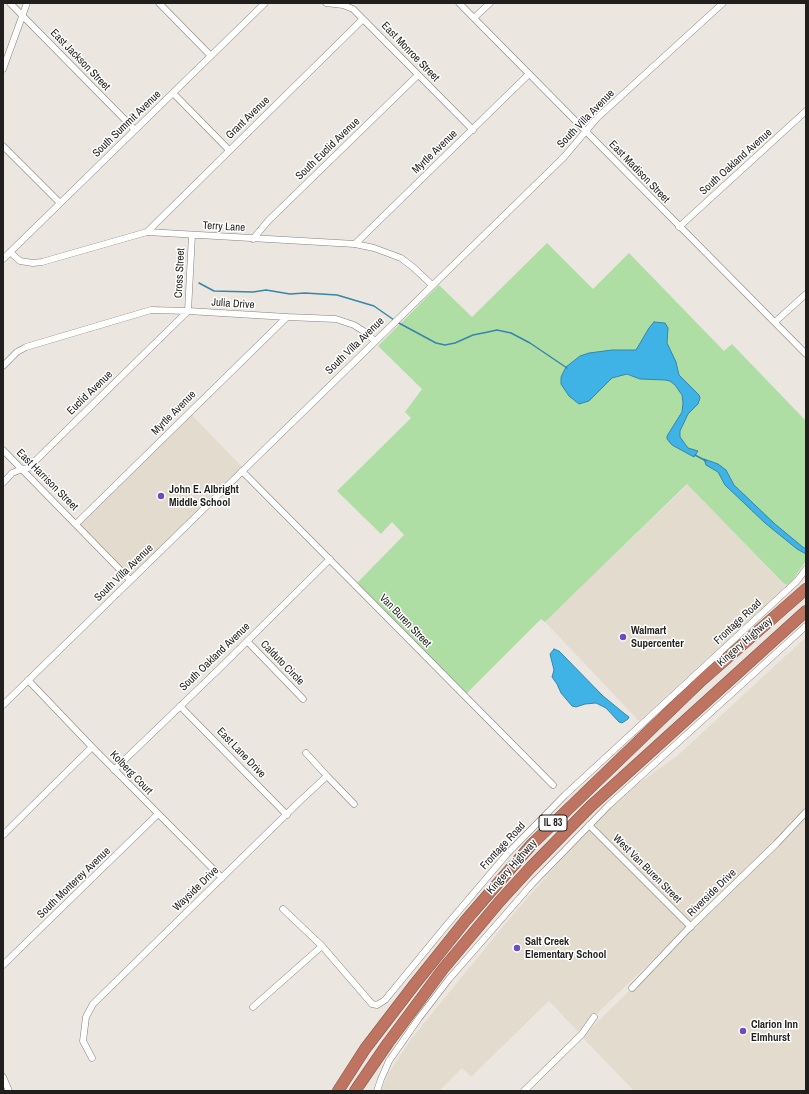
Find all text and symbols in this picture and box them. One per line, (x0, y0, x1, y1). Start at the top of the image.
street label: East Monroe Street (378, 19, 442, 85)
street label: East Jackson Street (47, 27, 113, 93)
street label: South Villa Avenue (555, 87, 617, 151)
street label: South Summit Avenue (90, 88, 164, 160)
street label: Grant Avenue (223, 94, 273, 142)
street label: South Euclid Avenue (293, 115, 363, 183)
street label: South Oakland Avenue (697, 126, 775, 198)
street label: Myrtle Avenue (410, 127, 460, 177)
street label: East Madison Street (606, 138, 672, 206)
street label: Terry Lane (202, 219, 246, 235)
street label: Cross Street (172, 248, 188, 298)
street label: Julia Drive (211, 296, 255, 312)
street label: South Villa Avenue (323, 315, 387, 377)
street label: Euclid Avenue (65, 368, 115, 418)
street label: Myrtle Avenue (149, 388, 199, 438)
street label: East Harrison Street (13, 446, 81, 514)
place label: John E. Albright Middle School (169, 483, 239, 509)
marker: John E. Albright Middle School (156, 491, 166, 501)
street label: South Villa Avenue (92, 542, 156, 604)
street label: Van Buren Street (376, 592, 434, 650)
street label: Frontage Road (711, 597, 765, 647)
street label: Kingery Highway (715, 614, 775, 670)
street label: South Oakland Avenue (177, 620, 253, 694)
place label: Walmart Supercenter (631, 624, 684, 650)
marker: Walmart Supercenter (618, 632, 628, 642)
street label: Calduto Circle (257, 638, 307, 688)
street label: East Lane Drive (214, 725, 268, 781)
street label: Kolberg Court (107, 748, 155, 798)
road number: IL 83 (539, 815, 567, 831)
street label: Frontage Road (478, 819, 528, 873)
street label: West Van Buren Street (610, 832, 684, 906)
street label: Kingery Highway (484, 837, 540, 897)
street label: South Monterey Avenue (35, 845, 113, 921)
street label: Wayside Drive (170, 864, 222, 914)
street label: Riverside Drive (685, 866, 739, 920)
place label: Salt Creek Elementary School (525, 935, 606, 961)
marker: Salt Creek Elementary School (512, 943, 522, 953)
place label: Clarion Inn Elmhurst (751, 1018, 798, 1044)
marker: Clarion Inn Elmhurst (738, 1026, 748, 1036)

